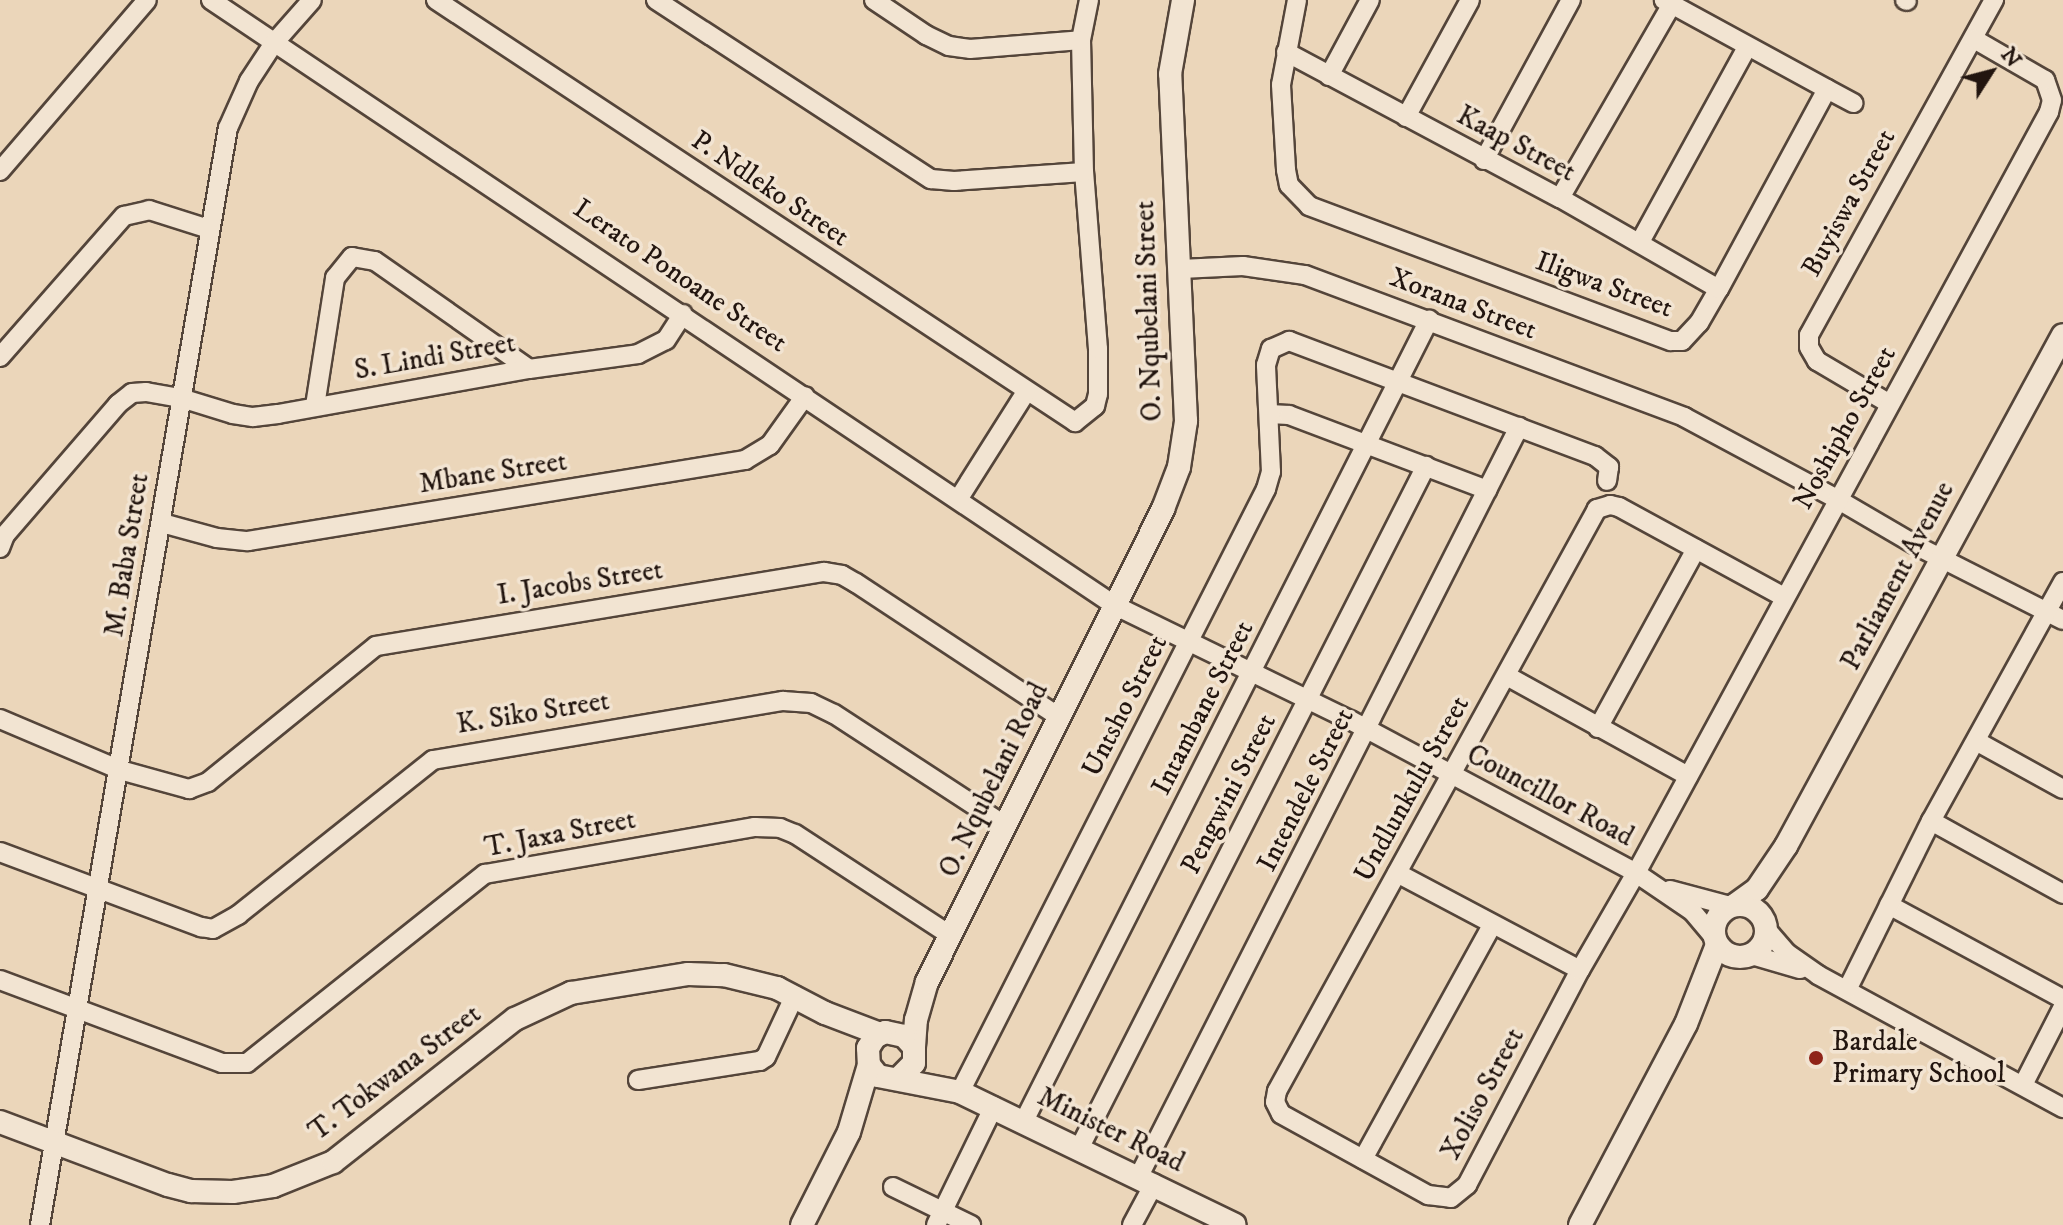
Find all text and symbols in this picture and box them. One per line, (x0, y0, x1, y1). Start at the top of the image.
north arrow (1951, 32, 2031, 112)
text: N (1995, 42, 2027, 73)
street label: Kaap Street (1451, 99, 1581, 189)
street label: P. Ndleko Street (685, 124, 855, 254)
street label: Buyiswa Street (1795, 124, 1903, 282)
street label: Lerato Ponoane Street (567, 192, 793, 360)
street label: O. Nqubelani Street (1128, 200, 1170, 422)
street label: Iligwa Street (1531, 245, 1677, 325)
street label: Xorana Street (1385, 261, 1541, 347)
street label: S. Lindi Street (352, 326, 518, 388)
street label: Noshipho Street (1786, 340, 1904, 516)
street label: Mbane Street (417, 445, 569, 501)
street label: M. Baba Street (97, 471, 157, 639)
street label: Parliament Avenue (1834, 476, 1962, 676)
street label: I. Jacobs Street (495, 553, 665, 613)
street label: Intambane Street (1145, 615, 1261, 801)
street label: Untsho Street (1075, 630, 1175, 782)
street label: O. Nqubelani Road (932, 677, 1056, 883)
street label: K. Siko Street (454, 684, 612, 742)
street label: Undlunkulu Street (1347, 690, 1477, 888)
street label: Intendele Street (1250, 703, 1362, 877)
street label: Pengwini Street (1174, 708, 1284, 880)
street label: Councillor Road (1461, 738, 1639, 854)
street label: T. Jaxa Street (482, 803, 638, 865)
street label: T. Tokwana Street (302, 997, 488, 1149)
street label: Xoliso Street (1434, 1022, 1532, 1166)
place label: Bardale Primary School (1832, 1025, 2005, 1091)
marker: Bardale Primary School (1807, 1049, 1825, 1067)
street label: Minister Road (1032, 1080, 1190, 1180)

